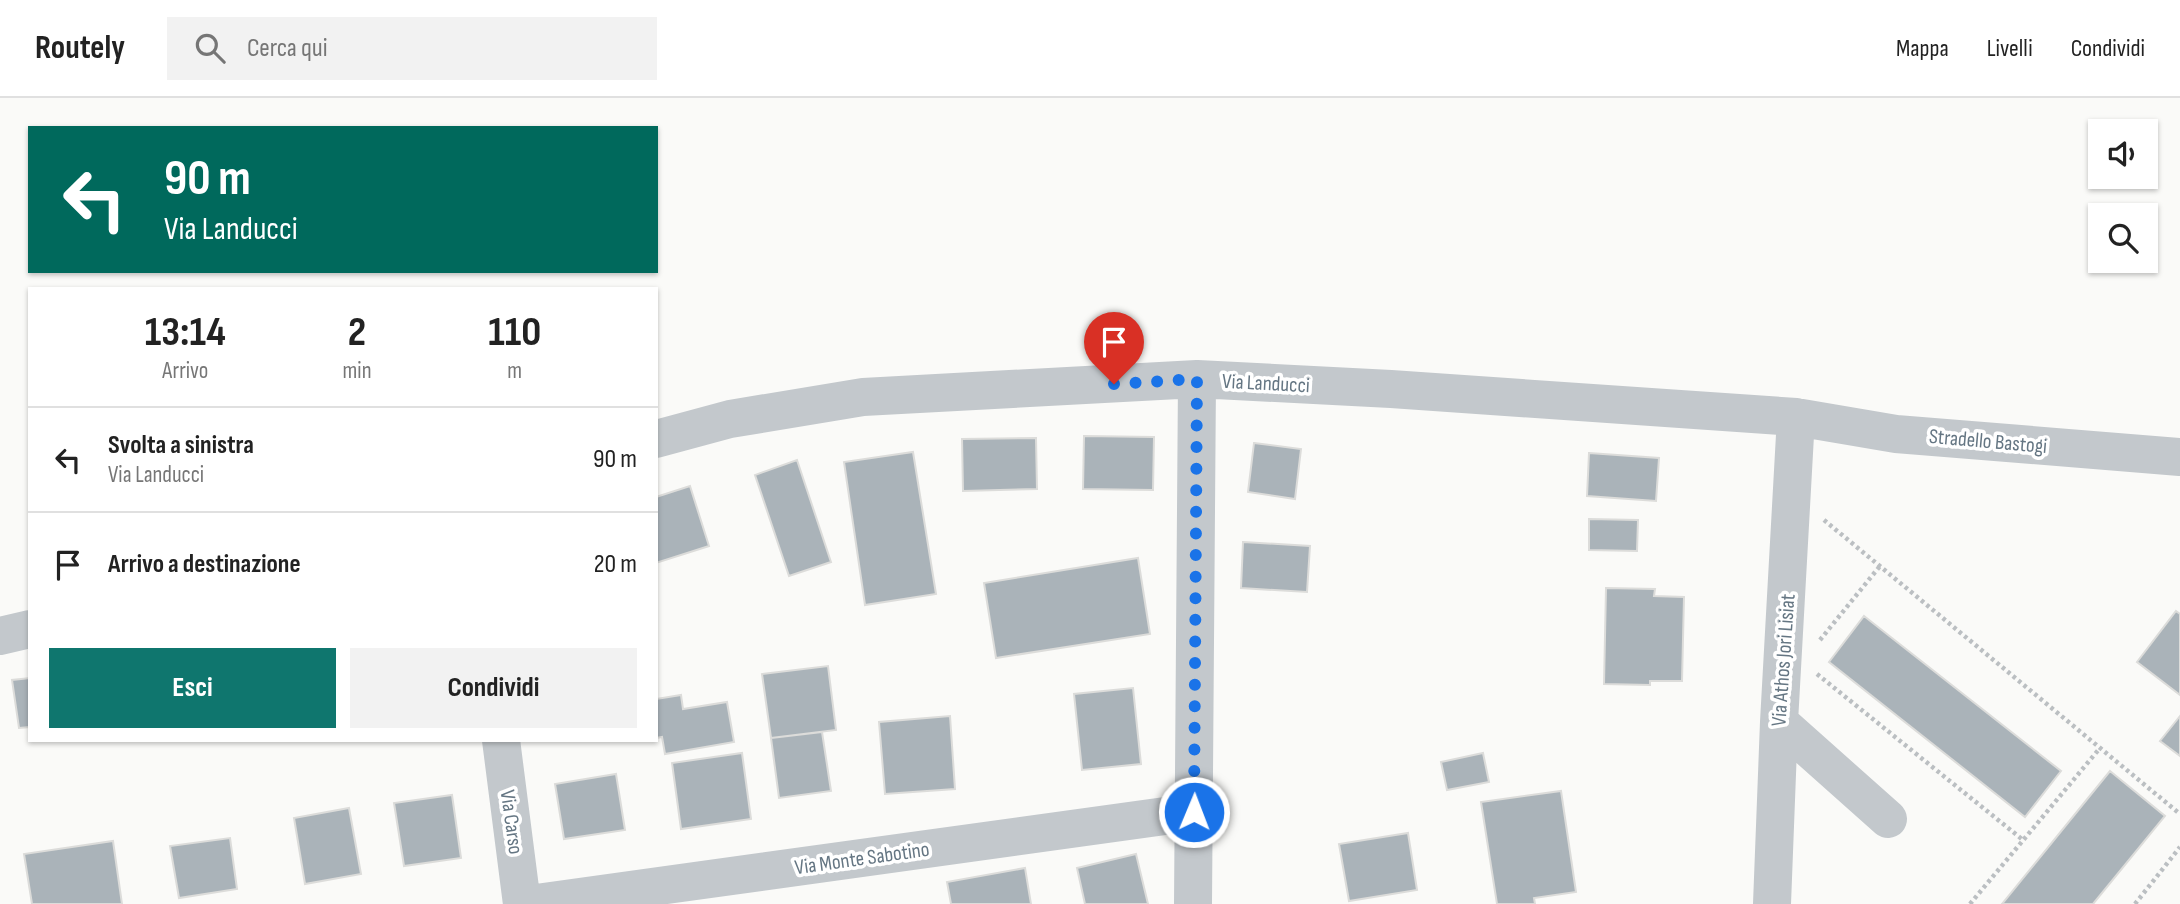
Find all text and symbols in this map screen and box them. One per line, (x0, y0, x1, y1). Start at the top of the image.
search box (167, 17, 657, 80)
text: Routely (35, 28, 125, 68)
icon: search (191, 29, 229, 67)
text: Cerca qui (247, 33, 328, 64)
text: Mappa (1896, 34, 1949, 63)
text: Livelli (1987, 34, 2033, 63)
text: Condividi (2071, 34, 2145, 63)
map controls (2088, 119, 2158, 273)
button: sound (2088, 119, 2158, 189)
text: 90 m (164, 150, 251, 209)
icon: left (49, 154, 140, 245)
button: search (2088, 203, 2158, 273)
text: Via Landucci (164, 210, 298, 249)
text: 13:14 (145, 307, 226, 358)
text: 2 (348, 307, 366, 358)
text: 110 (488, 307, 541, 358)
pin (1084, 312, 1144, 384)
icon: arrive (1095, 323, 1133, 361)
text: Arrivo (162, 357, 208, 385)
text: min (343, 357, 371, 385)
text: m (507, 357, 522, 385)
street label: Via Landucci (1221, 369, 1310, 398)
street label: Stradello Bastogi (1928, 424, 2048, 459)
text: Svolta a sinistra (108, 430, 254, 461)
icon: left (49, 441, 87, 479)
text: 90 m (593, 444, 637, 475)
text: Via Landucci (108, 461, 204, 489)
icon: arrive (49, 546, 87, 584)
text: Arrivo a destinazione (108, 549, 301, 580)
text: 20 m (594, 549, 637, 580)
street label: Via Athos Jori Lisiat (1766, 593, 1801, 727)
button: Esci (49, 648, 336, 728)
button: Condividi (350, 648, 637, 728)
position arrow (1157, 775, 1231, 849)
street label: Via Carso (495, 788, 528, 856)
street label: Via Monte Sabotino (793, 837, 931, 880)

